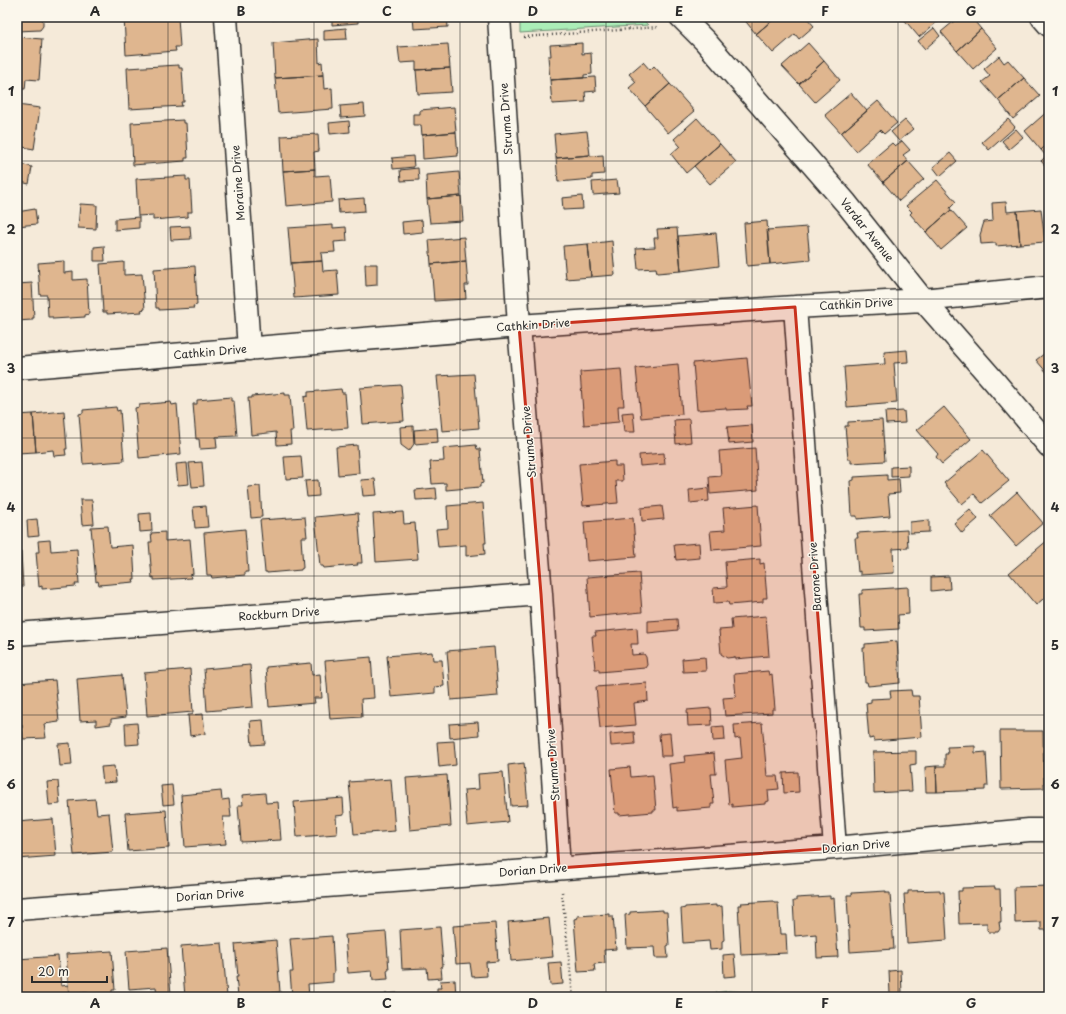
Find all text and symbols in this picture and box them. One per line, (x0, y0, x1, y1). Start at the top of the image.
text: A (90, 1, 100, 20)
text: B (237, 1, 246, 20)
text: C (382, 1, 392, 20)
text: D (528, 1, 538, 20)
text: E (675, 1, 683, 20)
text: F (821, 1, 829, 20)
text: G (966, 1, 976, 20)
text: 1 (8, 81, 14, 100)
text: 1 (1052, 81, 1058, 100)
street label: Struma Drive (494, 82, 516, 156)
street label: Moraine Drive (226, 144, 249, 221)
street label: Vardar Avenue (836, 194, 898, 265)
text: 2 (6, 219, 16, 238)
text: 2 (1050, 219, 1060, 238)
street label: Cathkin Drive (819, 293, 893, 314)
street label: Cathkin Drive (496, 313, 570, 336)
street label: Cathkin Drive (173, 340, 248, 363)
text: 3 (7, 358, 16, 377)
text: 3 (1051, 358, 1060, 377)
street label: Struma Drive (517, 405, 540, 479)
text: 4 (7, 497, 16, 516)
text: 4 (1051, 497, 1060, 516)
street label: Barone Drive (804, 541, 825, 612)
street label: Rockburn Drive (238, 602, 320, 625)
text: 5 (7, 635, 15, 654)
text: 5 (1051, 635, 1059, 654)
street label: Struma Drive (541, 728, 563, 802)
text: 6 (6, 774, 16, 793)
text: 6 (1050, 774, 1060, 793)
street label: Dorian Drive (821, 834, 891, 857)
street label: Dorian Drive (498, 859, 568, 880)
street label: Dorian Drive (175, 884, 245, 905)
text: 7 (7, 912, 15, 931)
text: 7 (1051, 912, 1059, 931)
scale bar (32, 958, 107, 984)
text: 20 m (38, 962, 69, 980)
text: A (90, 993, 100, 1012)
text: B (237, 993, 246, 1012)
text: C (382, 993, 392, 1012)
text: D (528, 993, 538, 1012)
text: E (675, 993, 683, 1012)
text: F (821, 993, 829, 1012)
text: G (966, 993, 976, 1012)

